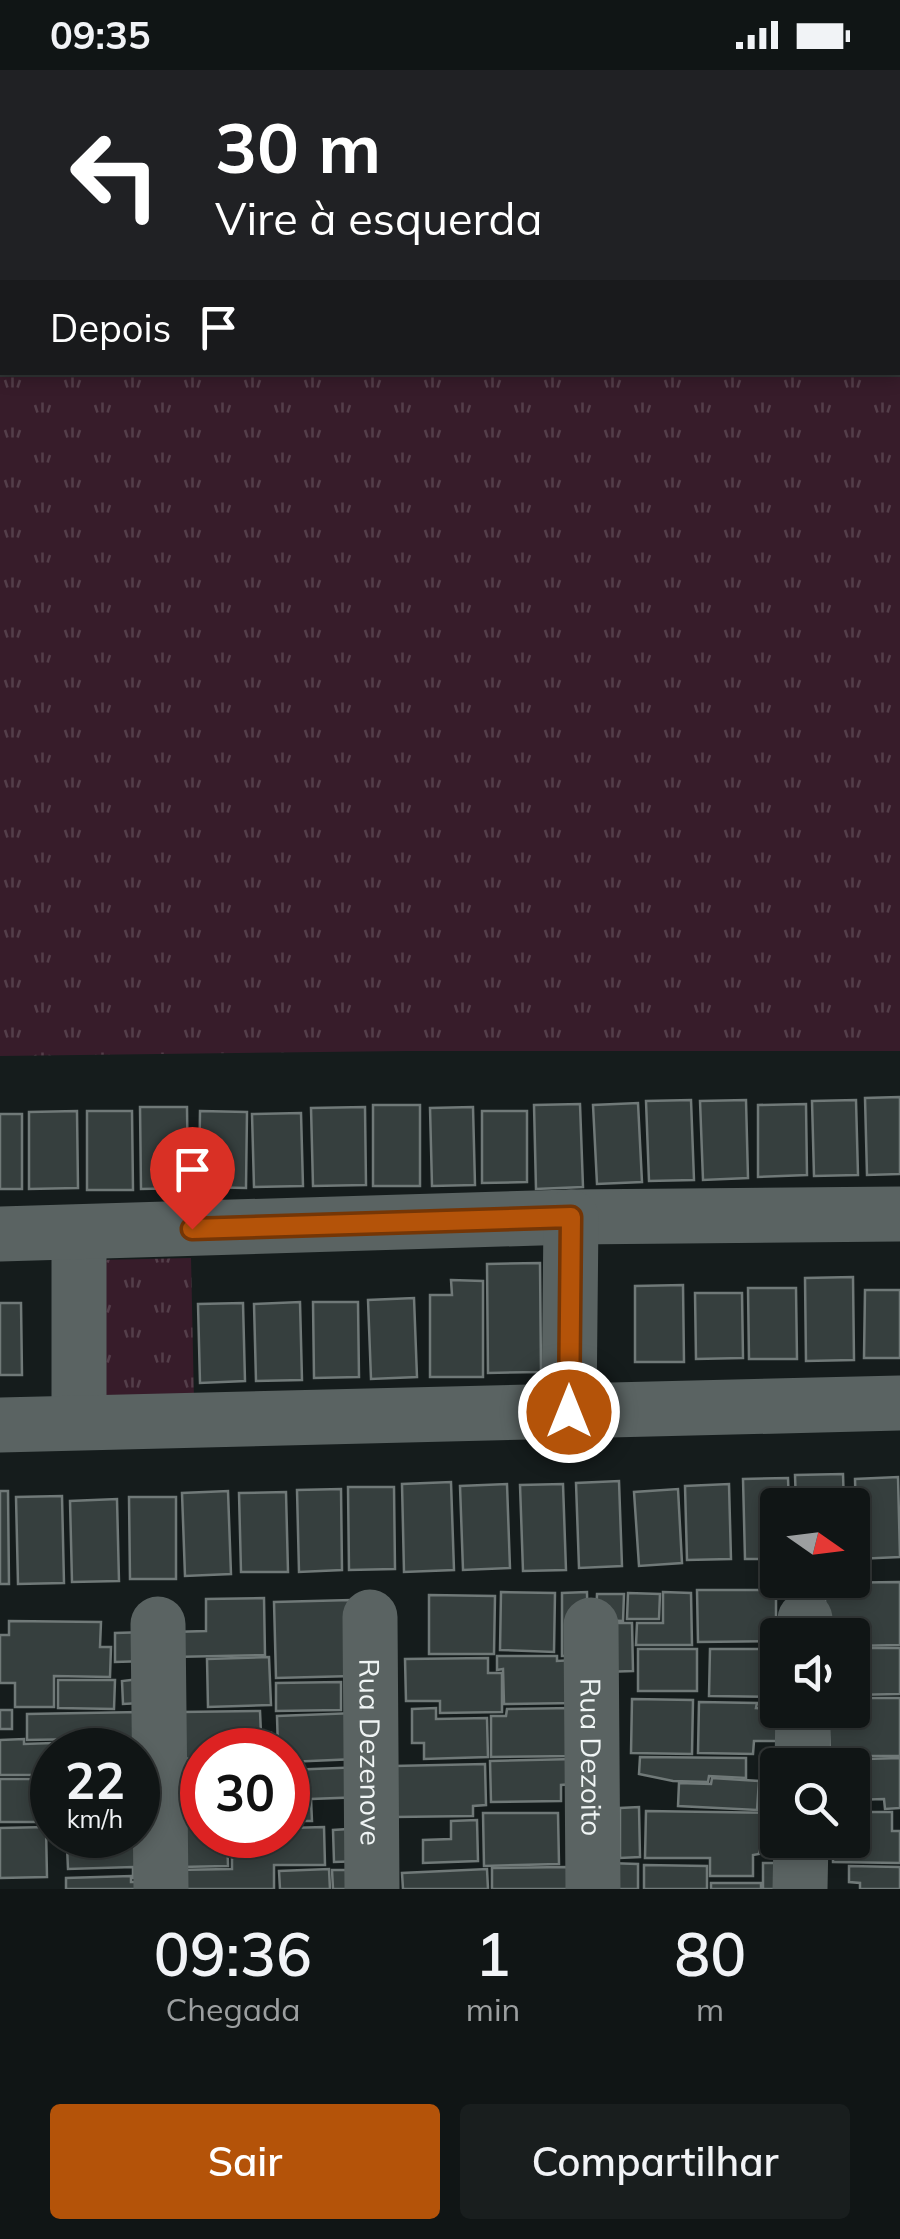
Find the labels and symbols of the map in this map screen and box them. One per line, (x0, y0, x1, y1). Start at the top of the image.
pin (150, 1127, 235, 1230)
position arrow (517, 1360, 621, 1464)
north arrow (760, 1488, 870, 1598)
street label: Rua Dezenove (353, 1658, 389, 1846)
street label: Rua Dezoito (574, 1678, 610, 1836)
speed limit sign: 30 (180, 1728, 310, 1858)

